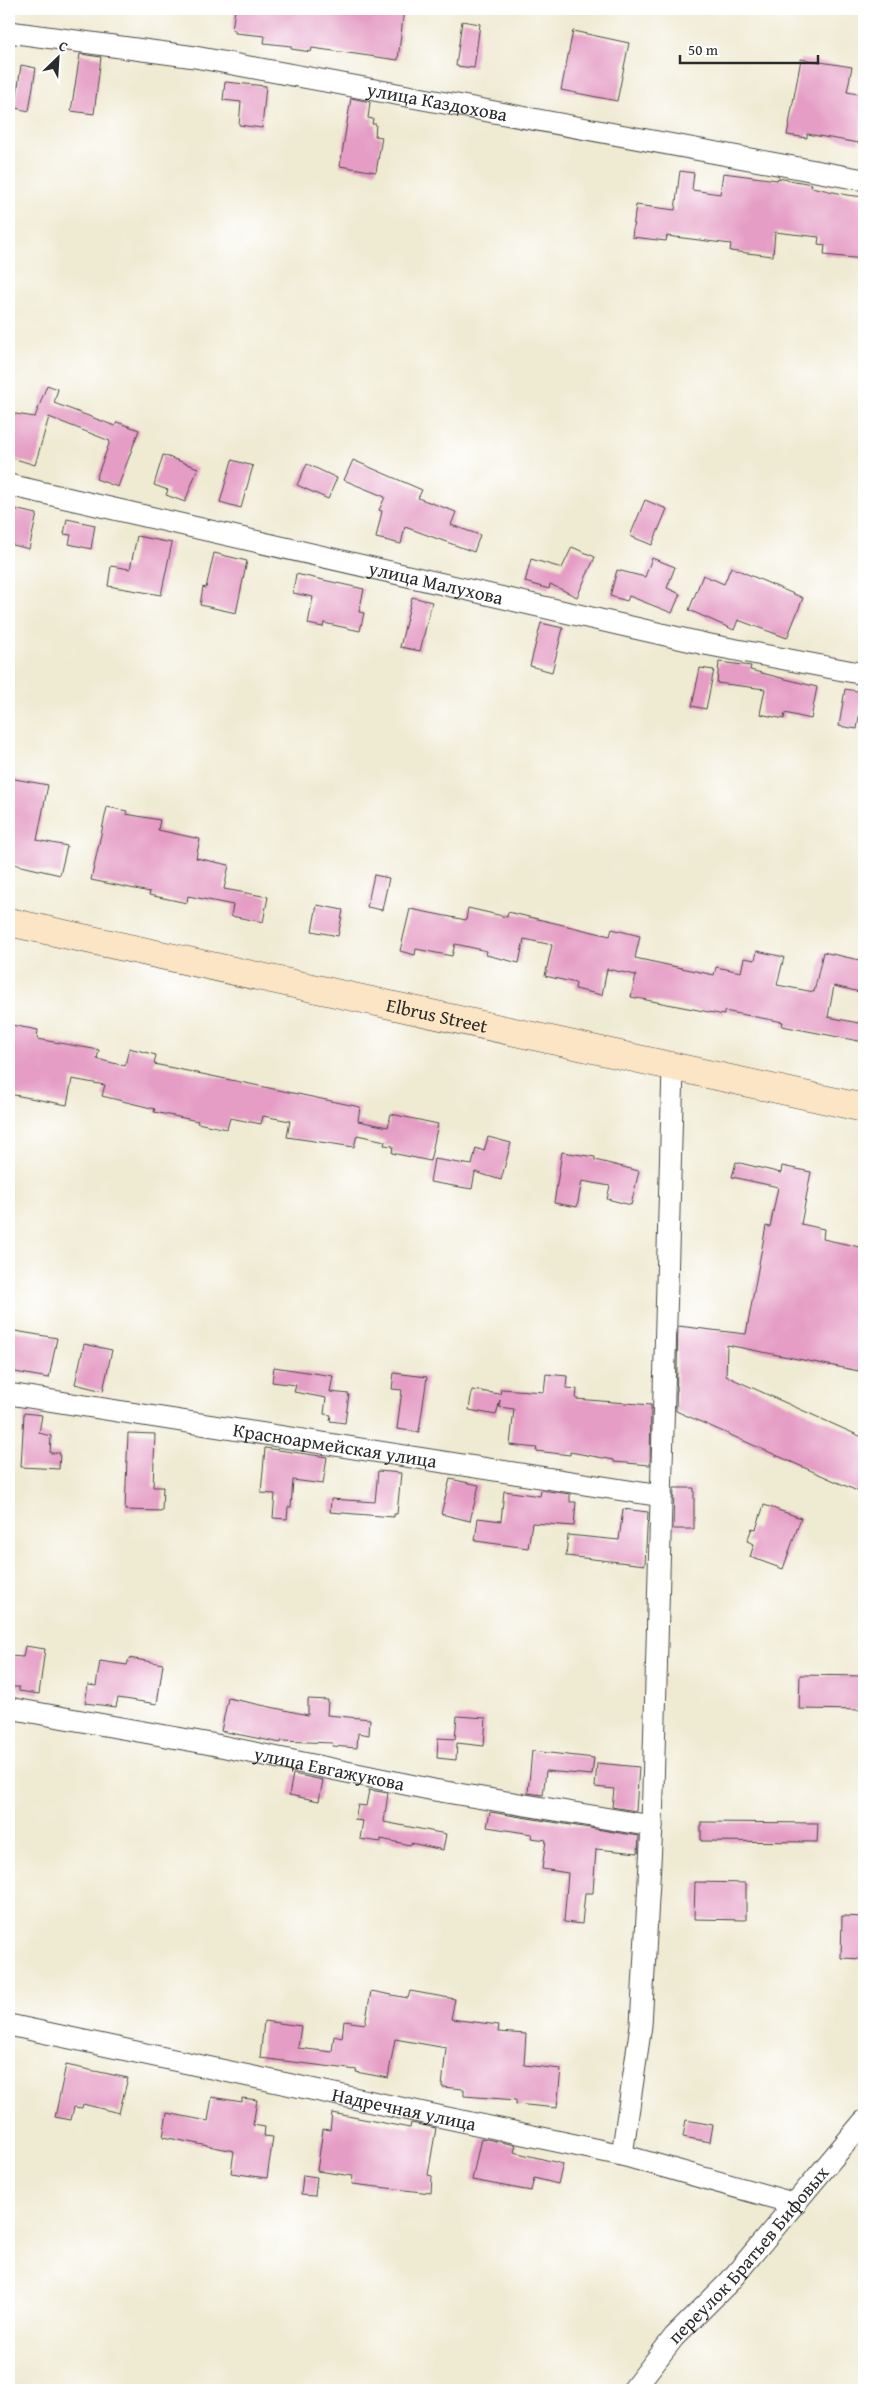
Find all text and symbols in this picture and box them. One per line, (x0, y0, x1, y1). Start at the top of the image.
north arrow (32, 32, 82, 82)
scale bar (680, 32, 818, 64)
text: С (56, 35, 71, 57)
text: 50 m (688, 39, 719, 60)
street label: улица Каздохова (364, 75, 510, 128)
street label: улица Малухова (365, 553, 506, 611)
street label: Elbrus Street (384, 991, 490, 1040)
street label: Красноармейская улица (231, 1415, 439, 1475)
street label: улица Евгажукова (251, 1739, 407, 1798)
street label: Надречная улица (330, 2080, 479, 2138)
street label: переулок Братьев Бифовых (661, 2159, 835, 2350)

